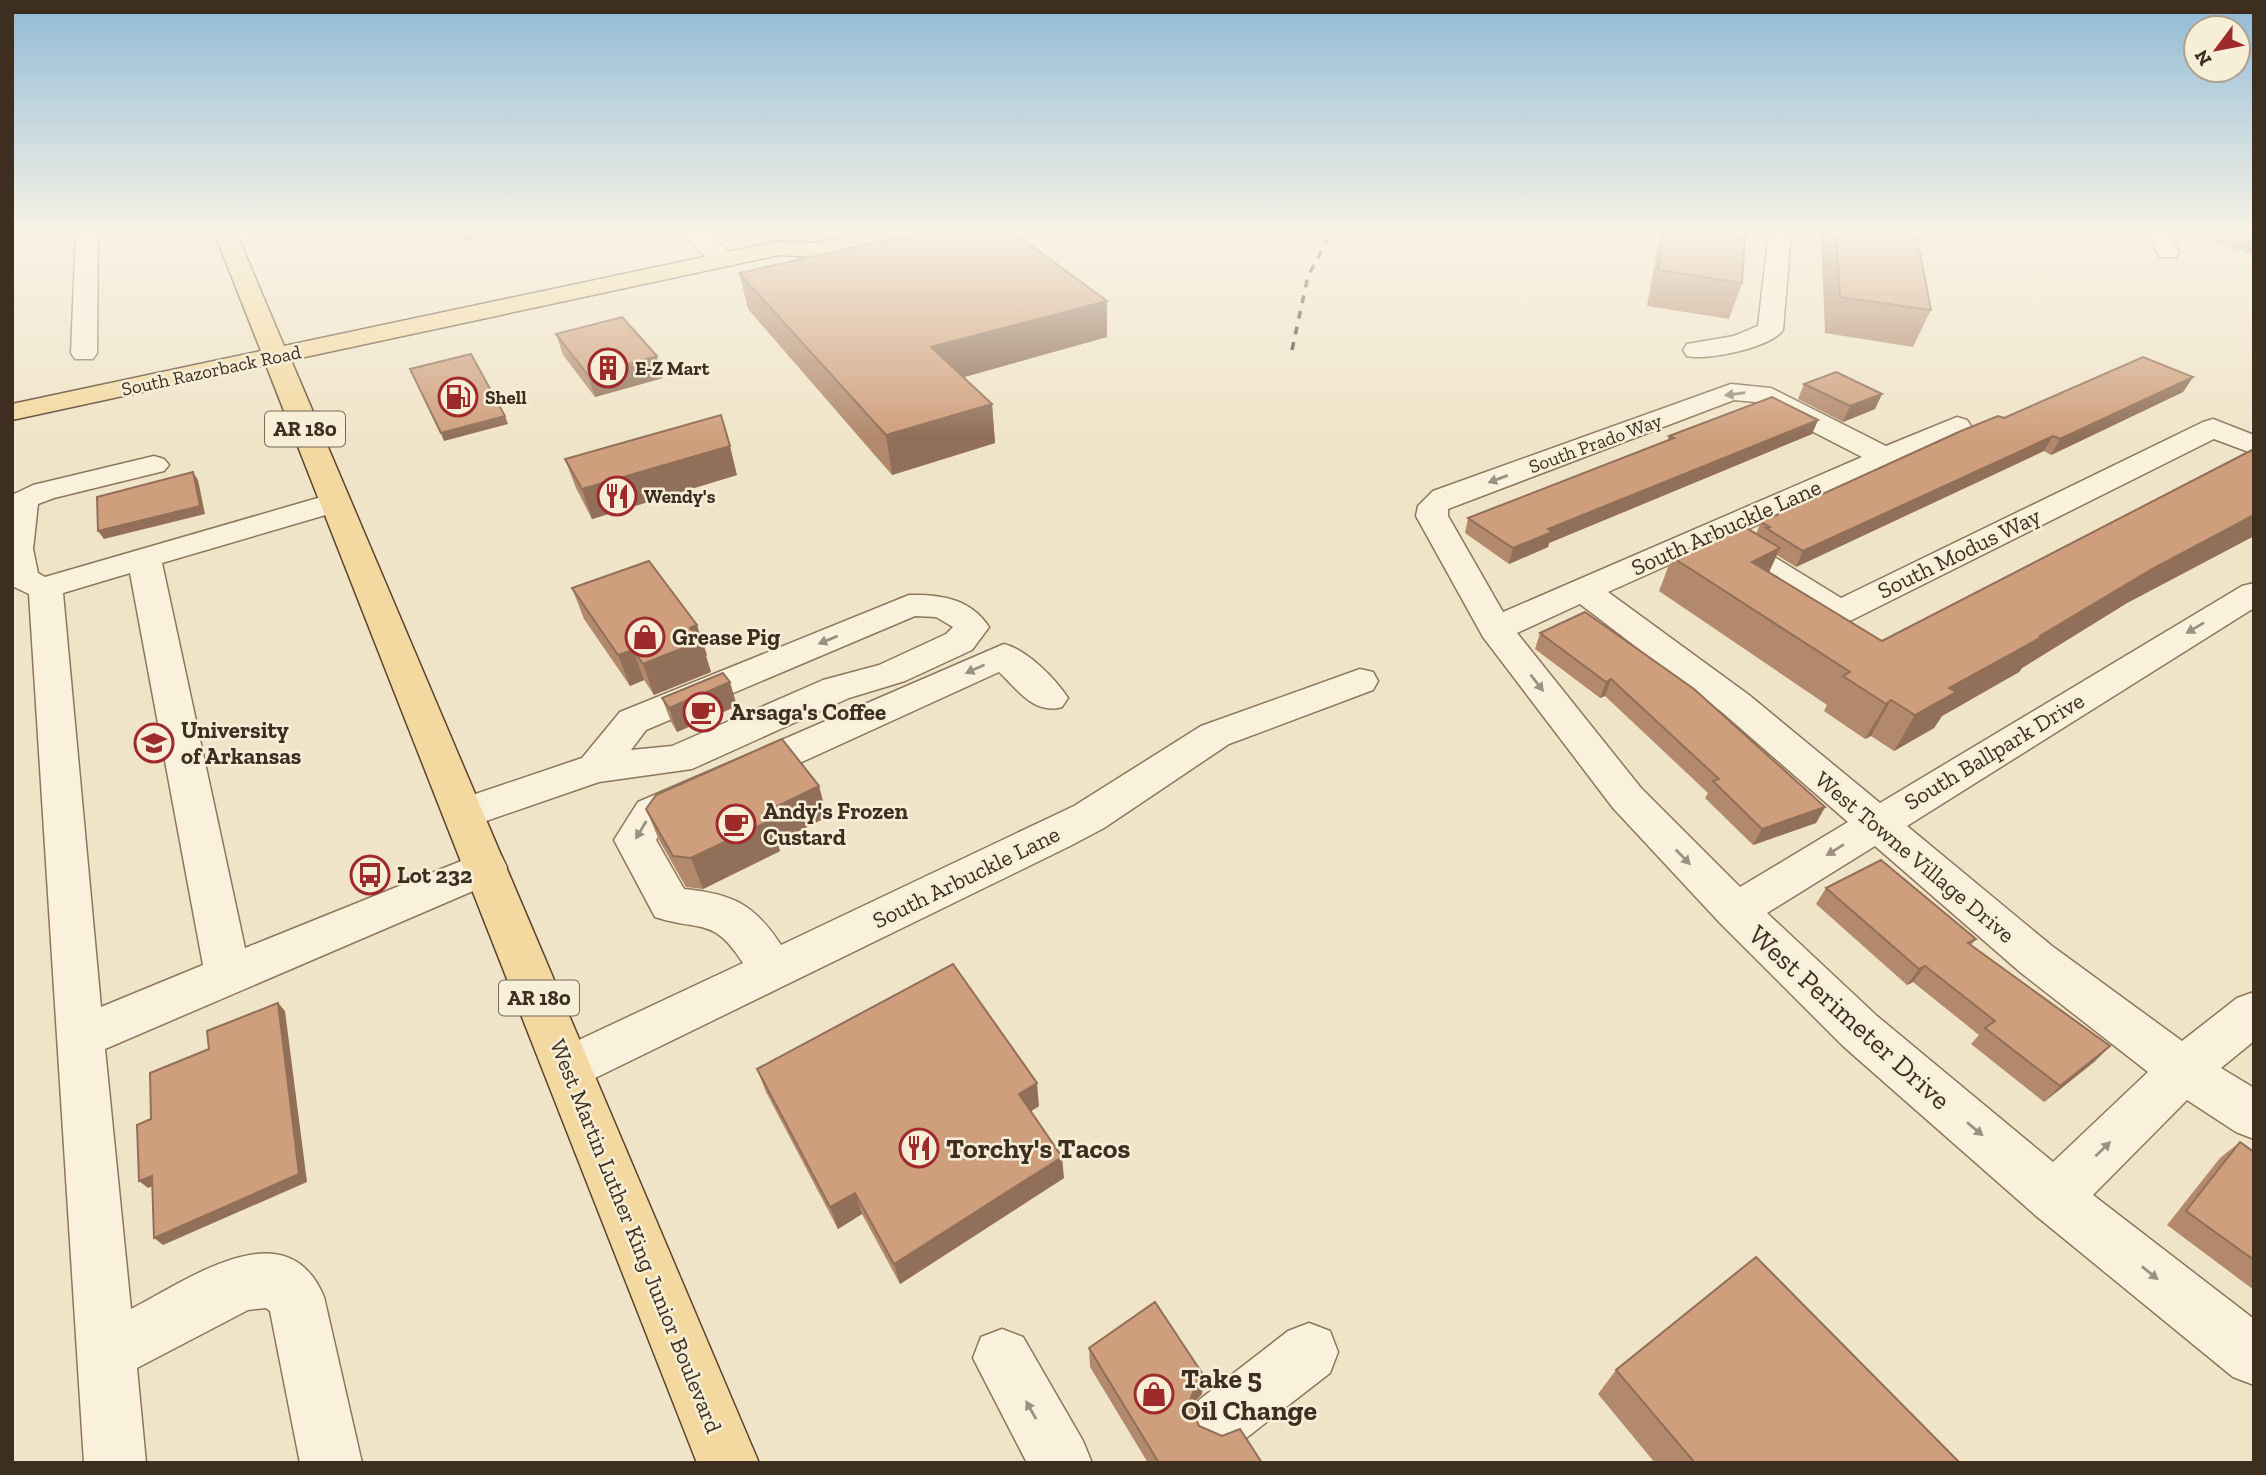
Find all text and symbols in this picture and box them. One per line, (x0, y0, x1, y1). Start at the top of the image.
north arrow (2182, 14, 2252, 84)
text: N (2189, 46, 2217, 70)
street label: South Razorback Road (119, 340, 304, 401)
building icon: E-Z Mart (587, 347, 629, 389)
place label: E-Z Mart (635, 357, 710, 380)
fuel station icon: Shell (437, 376, 479, 418)
place label: Shell (485, 386, 527, 409)
one-way arrow (1724, 388, 1746, 399)
street label: South Prado Way (1526, 409, 1665, 478)
road number: AR 180 (265, 412, 345, 446)
street label: South Arbuckle Lane (1627, 473, 1825, 581)
one-way arrow (1487, 474, 1508, 485)
restaurant icon: Wendy's (596, 475, 638, 517)
place label: Wendy's (644, 485, 716, 508)
street label: South Modus Way (1873, 501, 2045, 605)
shop icon: Grease Pig (624, 616, 666, 658)
one-way arrow (2186, 622, 2205, 635)
place label: Grease Pig (672, 623, 780, 651)
one-way arrow (817, 635, 838, 646)
one-way arrow (965, 663, 985, 675)
one-way arrow (1529, 674, 1544, 691)
street label: South Ballpark Drive (1899, 686, 2089, 816)
cafe icon: Arsaga's Coffee (682, 691, 724, 733)
place label: Arsaga's Coffee (730, 698, 886, 726)
place label: University of Arkansas (181, 716, 301, 770)
school or university icon: University of Arkansas (133, 722, 175, 764)
street label: West Towne Village Drive (1809, 765, 2021, 949)
place label: Andy's Frozen Custard (763, 797, 908, 851)
cafe icon: Andy's Frozen Custard (715, 803, 757, 845)
one-way arrow (635, 820, 648, 840)
street label: South Arbuckle Lane (868, 820, 1064, 934)
one-way arrow (1825, 843, 1844, 856)
one-way arrow (1675, 848, 1692, 865)
bus stop icon: Lot 232 (349, 854, 391, 896)
place label: Lot 232 (397, 861, 472, 889)
street label: West Perimeter Drive (1742, 918, 1957, 1117)
road number: AR 180 (499, 981, 579, 1016)
street label: West Martin Luther King Junior Boulevard (544, 1035, 728, 1437)
one-way arrow (1966, 1121, 1983, 1136)
restaurant icon: Torchy's Tacos (898, 1127, 940, 1169)
place label: Torchy's Tacos (946, 1132, 1130, 1165)
one-way arrow (2094, 1141, 2111, 1157)
one-way arrow (2142, 1265, 2159, 1280)
place label: Take 5 Oil Change (1181, 1362, 1317, 1427)
shop icon: Take 5 Oil Change (1133, 1373, 1175, 1415)
one-way arrow (1025, 1401, 1037, 1420)

